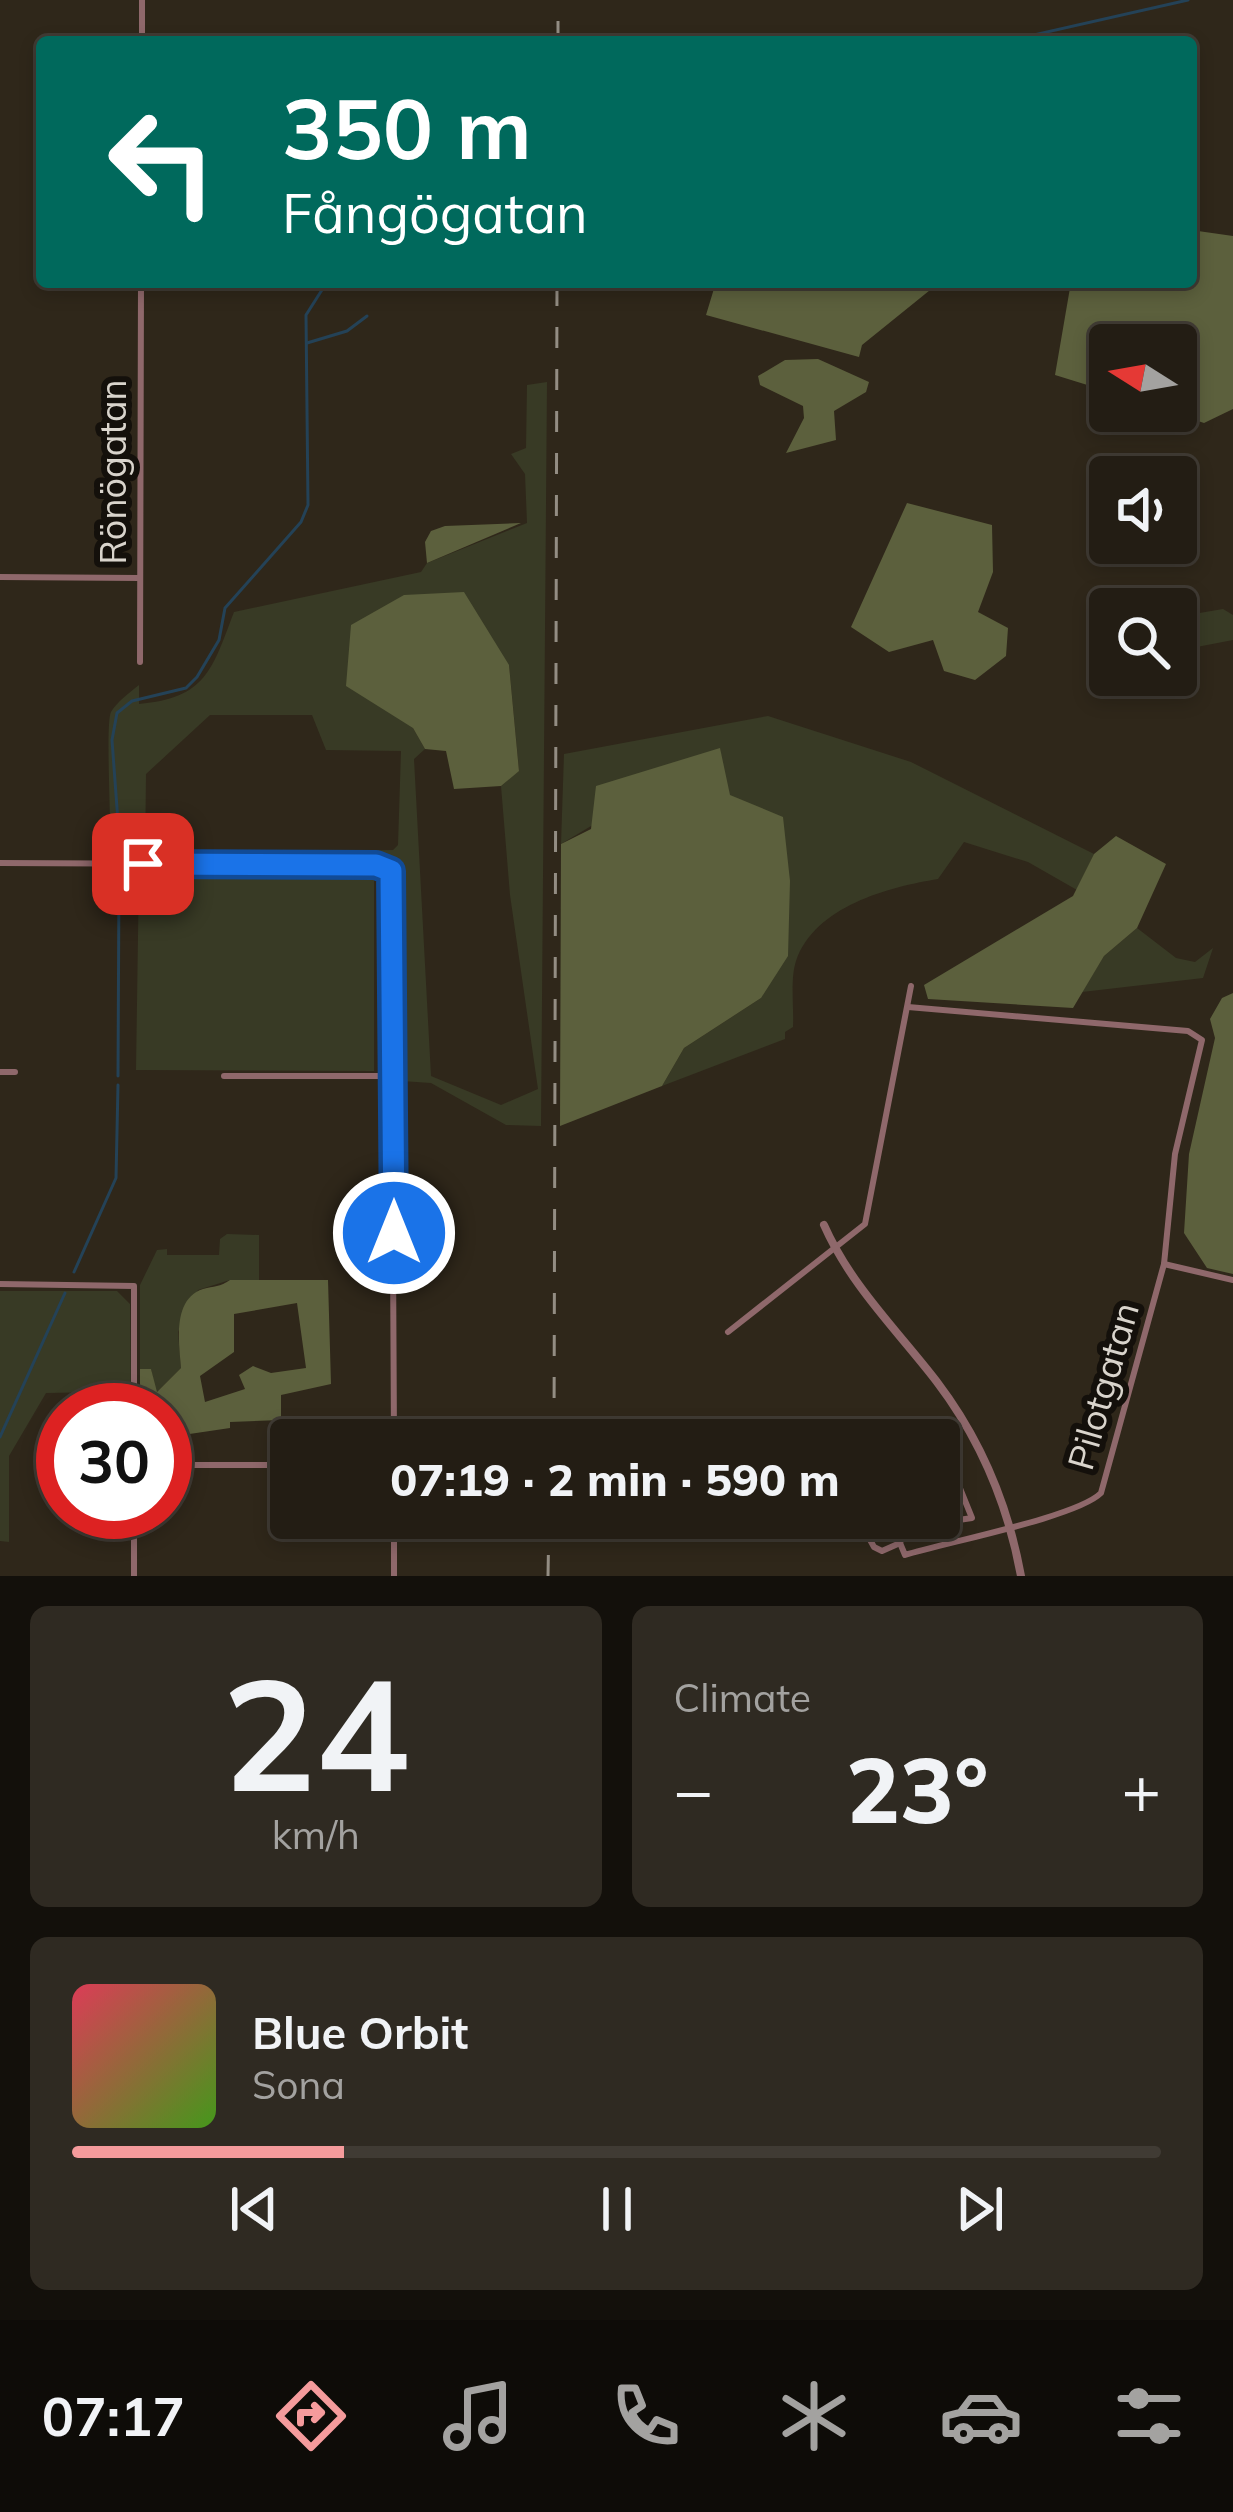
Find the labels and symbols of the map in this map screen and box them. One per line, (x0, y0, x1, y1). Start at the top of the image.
north arrow (1089, 324, 1197, 432)
street label: Rönögatan (90, 379, 135, 565)
pin (92, 813, 194, 915)
position arrow (331, 1170, 457, 1296)
street label: Pilotgatan (1057, 1297, 1148, 1475)
speed limit sign: 30 (36, 1383, 192, 1539)

